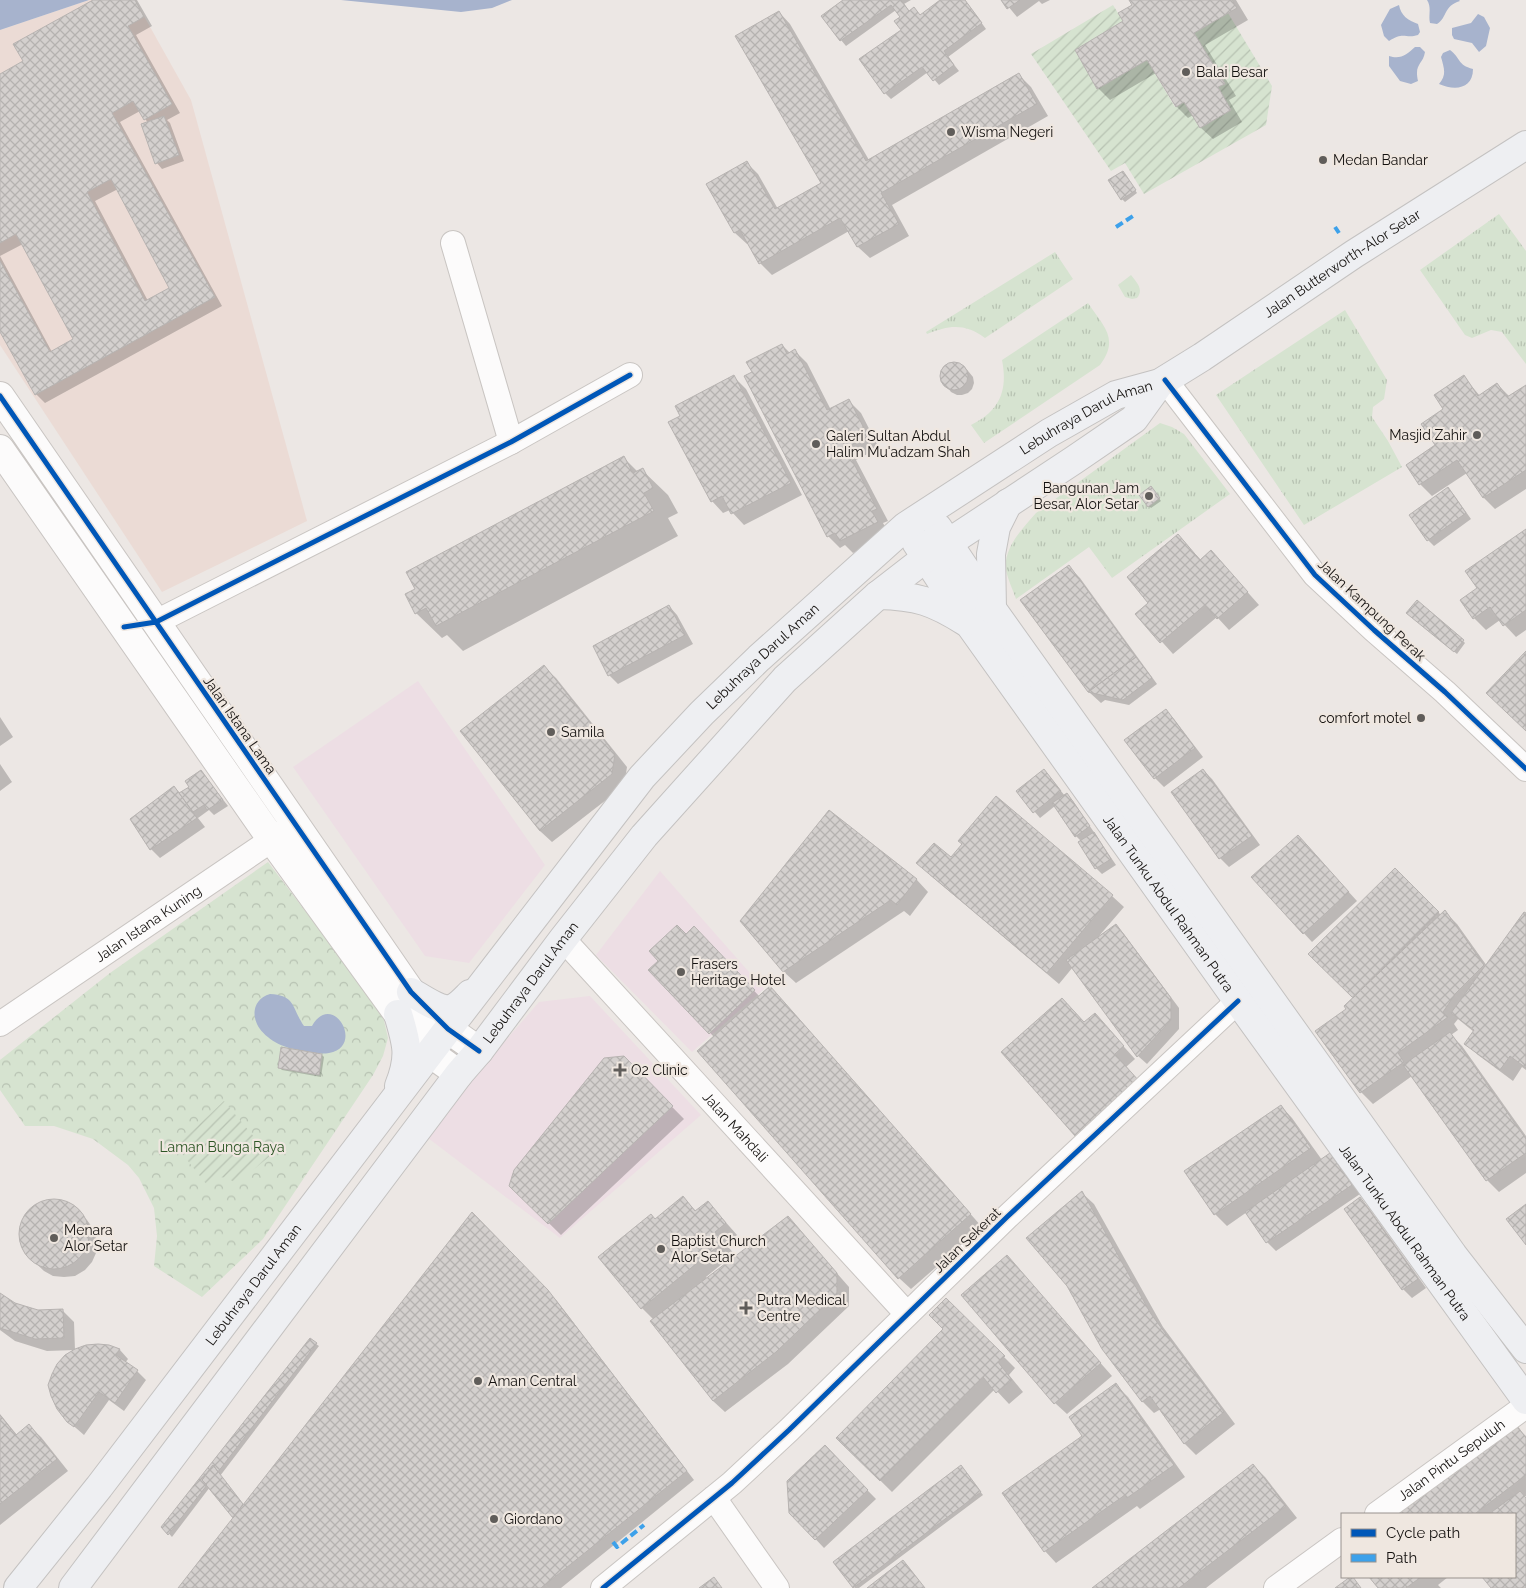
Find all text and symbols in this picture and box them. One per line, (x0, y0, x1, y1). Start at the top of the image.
place label: Balai Besar (1196, 64, 1268, 80)
marker: Balai Besar (1180, 66, 1192, 78)
place label: Wisma Negeri (961, 124, 1053, 140)
marker: Wisma Negeri (945, 126, 957, 138)
place label: Medan Bandar (1333, 152, 1428, 168)
marker: Medan Bandar (1317, 154, 1329, 166)
street label: Jalan Butterworth-Alor Setar (1261, 206, 1424, 321)
street label: Lebuhraya Darul Aman (1017, 377, 1154, 458)
place label: Masjid Zahir (1389, 427, 1467, 443)
place label: Galeri Sultan Abdul Halim Mu'adzam Shah (826, 428, 970, 460)
marker: Masjid Zahir (1471, 429, 1483, 441)
marker: Galeri Sultan Abdul Halim Mu'adzam Shah (810, 438, 822, 450)
place label: Bangunan Jam Besar, Alor Setar (1034, 480, 1139, 512)
marker: Bangunan Jam Besar, Alor Setar (1143, 490, 1155, 502)
street label: Jalan Kampung Perak (1315, 556, 1429, 664)
street label: Lebuhraya Darul Aman (703, 600, 822, 712)
street label: Jalan Istana Lama (200, 673, 280, 777)
place label: comfort motel (1319, 710, 1411, 726)
marker: comfort motel (1415, 712, 1427, 724)
place label: Samila (561, 724, 604, 740)
marker: Samila (545, 726, 557, 738)
street label: Jalan Tunku Abdul Rahman Putra (1100, 812, 1237, 995)
street label: Jalan Istana Kuning (92, 882, 204, 965)
street label: Lebuhraya Darul Aman (480, 919, 581, 1046)
place label: Frasers Heritage Hotel (691, 956, 785, 988)
marker: Frasers Heritage Hotel (675, 966, 687, 978)
place label: O2 Clinic (631, 1062, 688, 1078)
marker: O2 Clinic (613, 1063, 627, 1077)
street label: Jalan Mahdali (699, 1089, 771, 1165)
park label: Laman Bunga Raya (159, 1139, 285, 1155)
street label: Jalan Tunku Abdul Rahman Putra (1336, 1141, 1474, 1323)
street label: Jalan Sekerat (930, 1204, 1004, 1276)
street label: Lebuhraya Darul Aman (202, 1221, 304, 1348)
place label: Menara Alor Setar (64, 1222, 128, 1254)
marker: Menara Alor Setar (48, 1232, 60, 1244)
place label: Baptist Church Alor Setar (671, 1233, 766, 1265)
marker: Baptist Church Alor Setar (655, 1243, 667, 1255)
place label: Putra Medical Centre (757, 1292, 846, 1324)
marker: Putra Medical Centre (739, 1301, 753, 1315)
place label: Aman Central (488, 1373, 577, 1389)
marker: Aman Central (472, 1375, 484, 1387)
street label: Jalan Pintu Sepuluh (1395, 1416, 1508, 1504)
place label: Giordano (504, 1511, 563, 1527)
marker: Giordano (488, 1513, 500, 1525)
legend (1341, 1513, 1516, 1578)
text: Cycle path (1386, 1524, 1460, 1542)
text: Path (1386, 1549, 1417, 1567)

